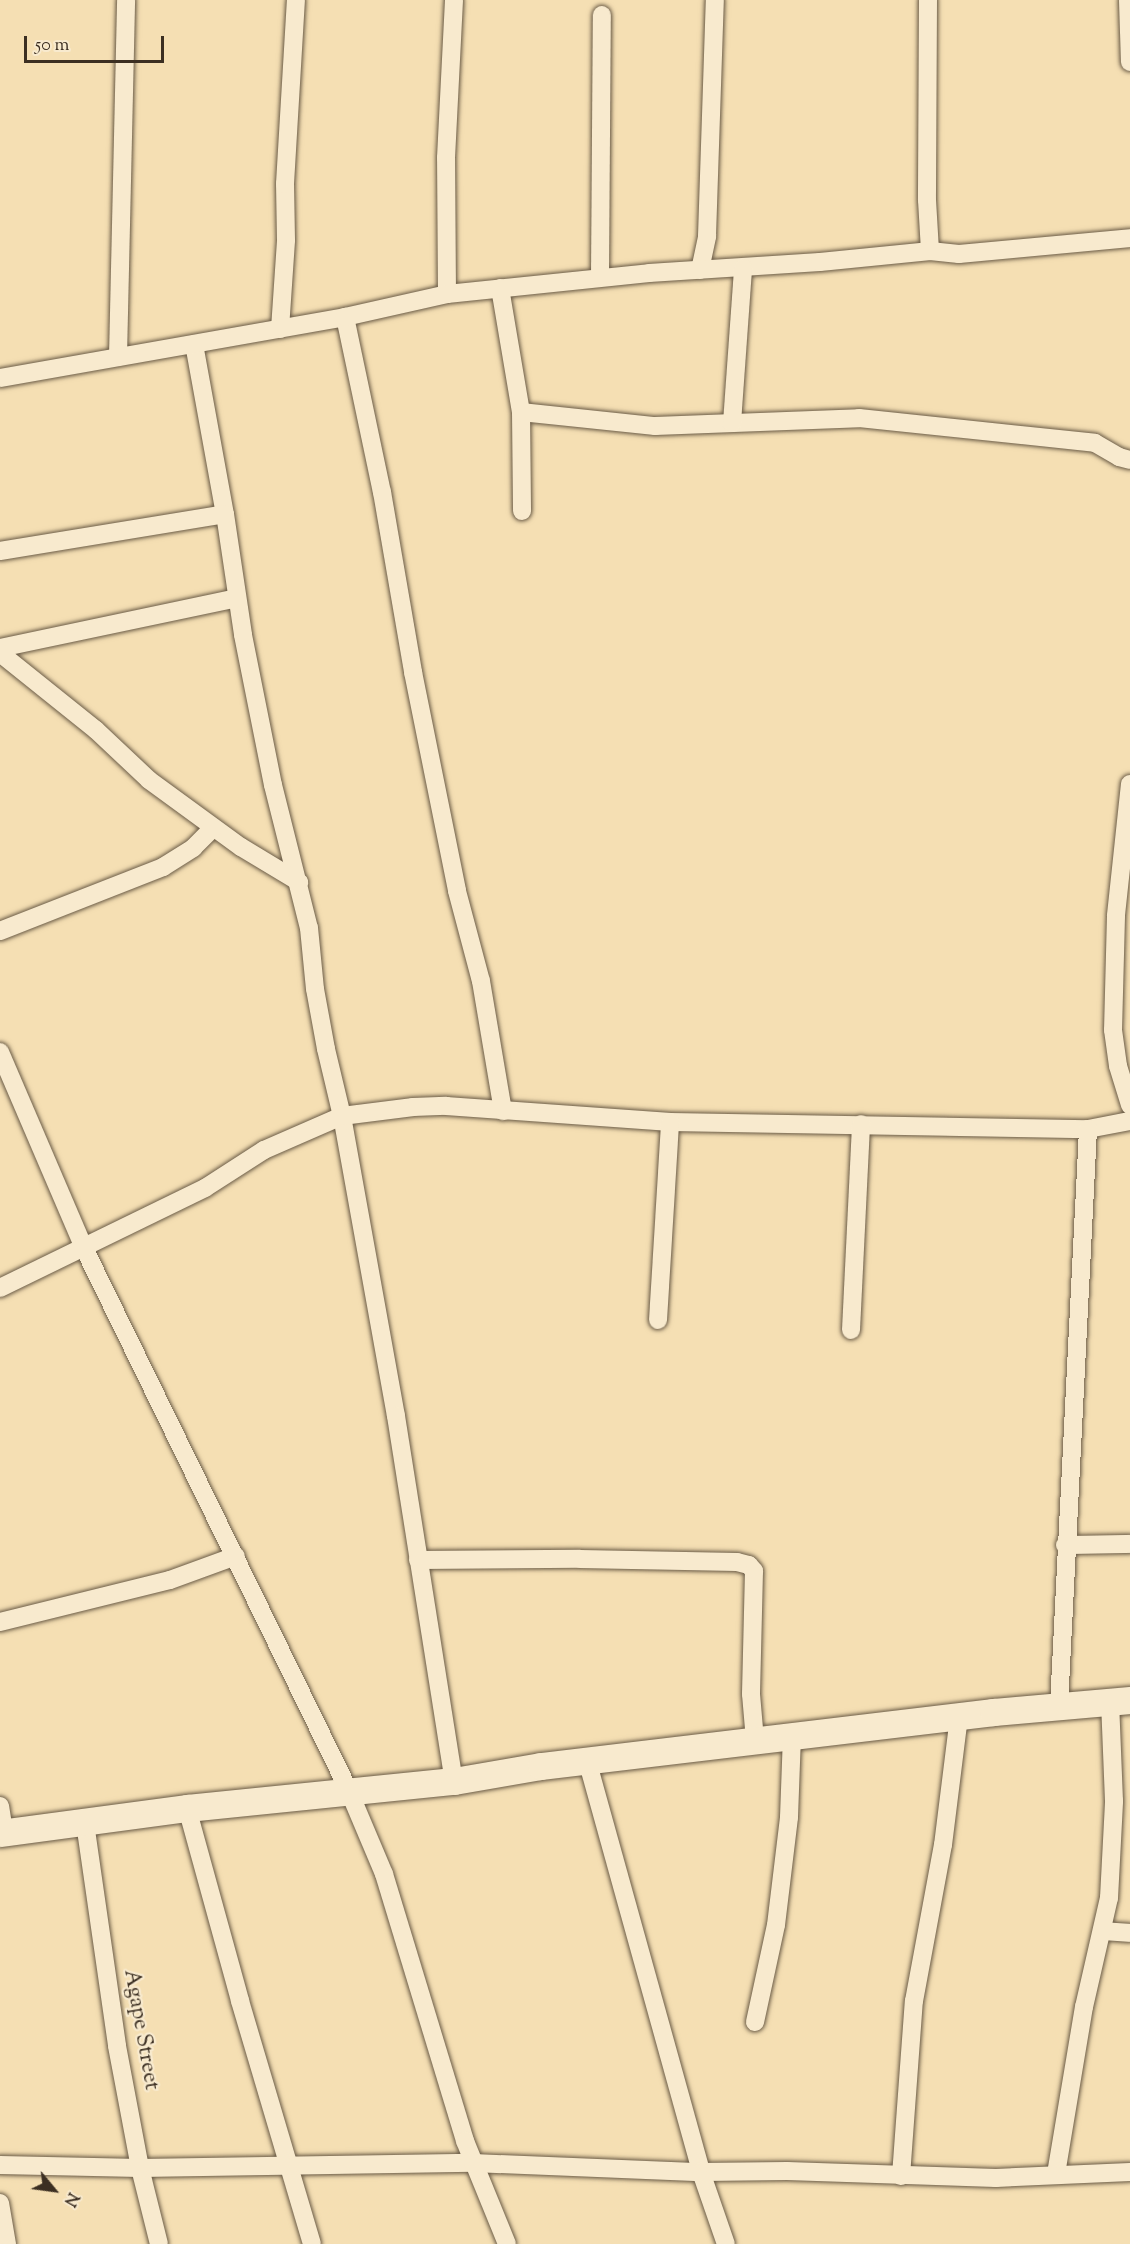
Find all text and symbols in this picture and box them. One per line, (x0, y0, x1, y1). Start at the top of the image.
scale bar (27, 24, 166, 62)
text: 50 m (35, 33, 69, 59)
street label: Agape Street (116, 1968, 164, 2092)
north arrow (24, 2160, 84, 2220)
text: N (57, 2188, 83, 2210)

